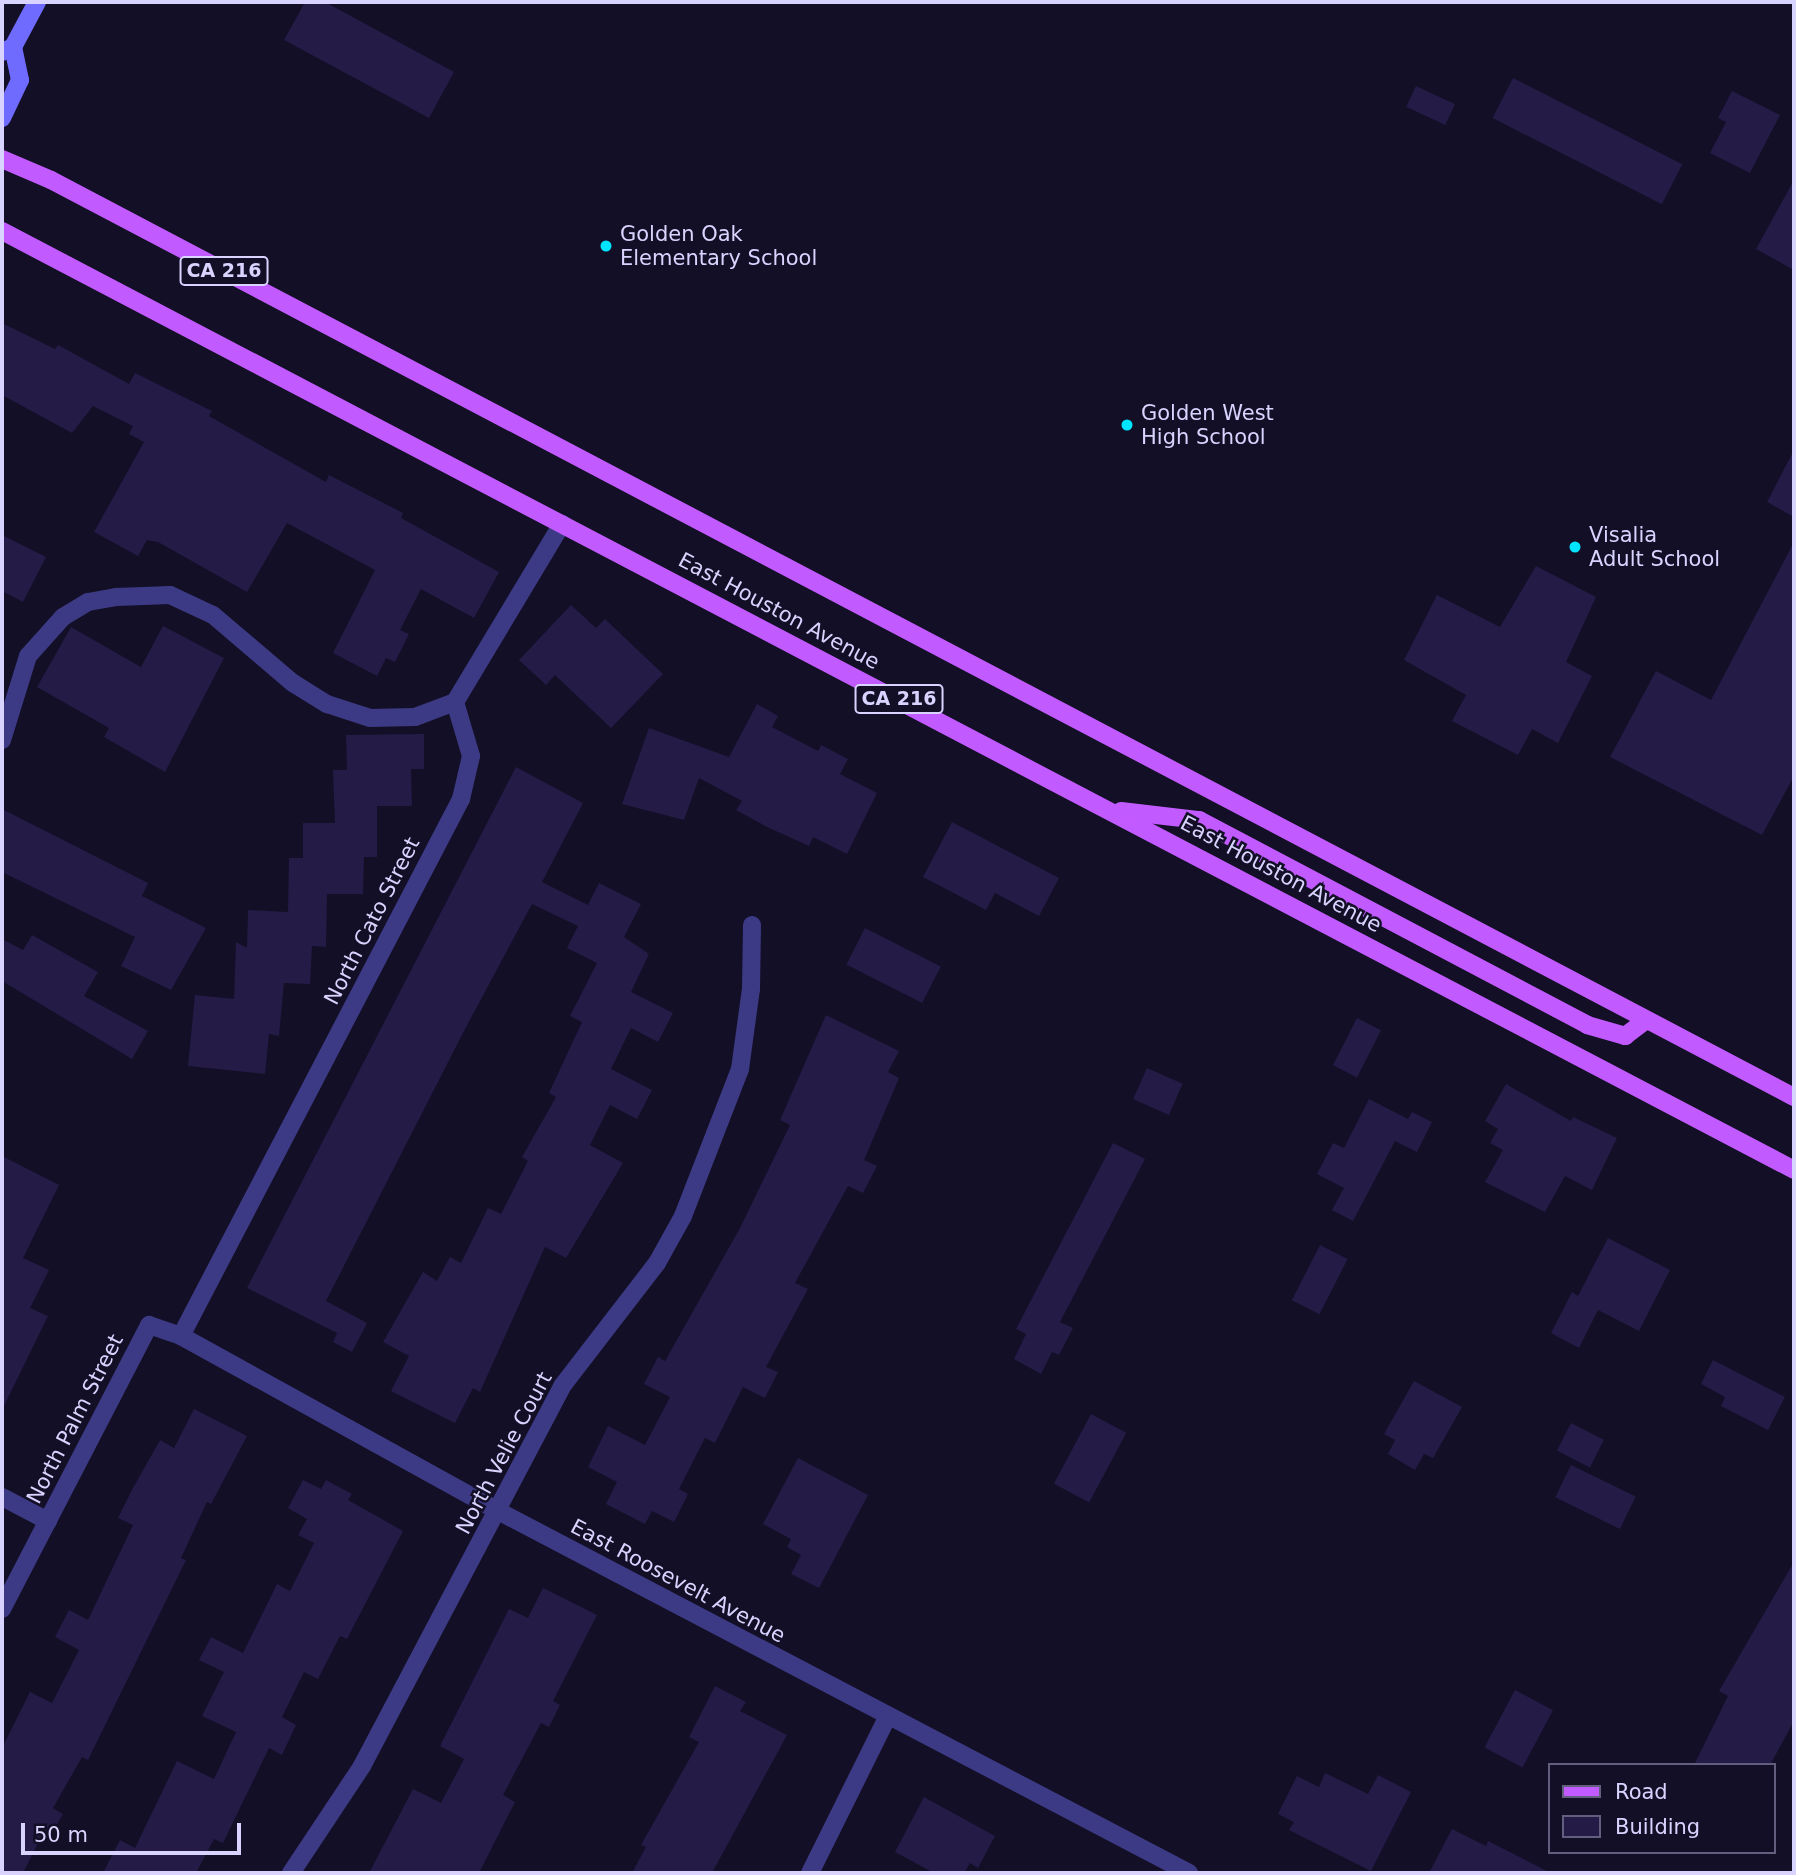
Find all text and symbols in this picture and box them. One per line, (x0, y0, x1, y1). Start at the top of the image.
place label: Golden Oak Elementary School (620, 221, 817, 271)
marker: Golden Oak Elementary School (598, 238, 614, 254)
road number: CA 216 (178, 256, 270, 286)
place label: Golden West High School (1141, 400, 1274, 450)
marker: Golden West High School (1119, 417, 1135, 433)
place label: Visalia Adult School (1589, 522, 1720, 572)
marker: Visalia Adult School (1567, 539, 1583, 555)
street label: East Houston Avenue (674, 547, 884, 675)
road number: CA 216 (853, 684, 944, 714)
street label: East Houston Avenue (1176, 810, 1386, 938)
street label: North Cato Street (319, 833, 425, 1009)
street label: North Palm Street (21, 1330, 129, 1508)
street label: North Velie Court (451, 1368, 557, 1538)
street label: East Roosevelt Avenue (566, 1514, 790, 1648)
legend (1548, 1763, 1775, 1854)
text: Road (1615, 1780, 1668, 1804)
scale bar (24, 1808, 245, 1852)
text: Building (1615, 1815, 1700, 1839)
text: 50 m (34, 1823, 88, 1847)

